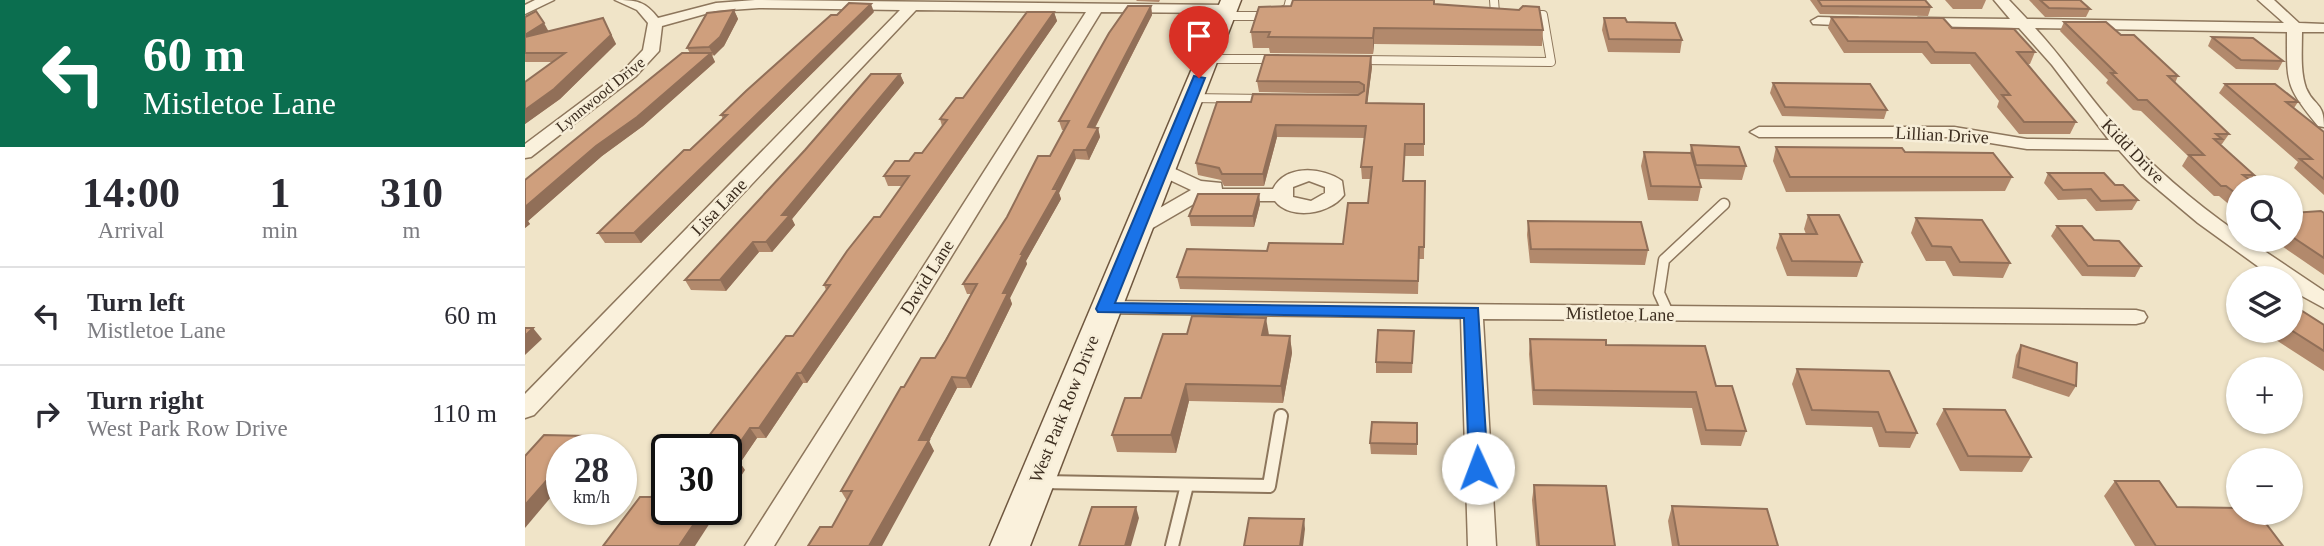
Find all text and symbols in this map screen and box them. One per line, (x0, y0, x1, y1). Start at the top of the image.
pin (1169, 6, 1229, 78)
icon: arrive (1180, 17, 1218, 55)
text: 60 m (143, 27, 245, 82)
icon: left (28, 28, 119, 119)
street label: Lynnwood Drive (553, 54, 649, 136)
text: Mistletoe Lane (143, 85, 336, 121)
street label: Kidd Drive (2098, 115, 2169, 187)
street label: Lillian Drive (1895, 123, 1989, 147)
text: 14:00 (82, 170, 180, 216)
text: 1 (269, 170, 290, 216)
text: 310 (380, 170, 443, 216)
street label: Lisa Lane (687, 174, 751, 240)
map controls (2226, 175, 2303, 525)
button: search (2226, 175, 2303, 252)
text: Arrival (98, 218, 164, 243)
text: min (262, 218, 298, 243)
text: m (402, 218, 420, 243)
street label: David Lane (896, 236, 958, 318)
button: layers (2226, 266, 2303, 343)
text: Turn left (87, 288, 185, 317)
icon: left (28, 297, 66, 335)
text: 60 m (444, 301, 497, 330)
street label: Mistletoe Lane (1566, 303, 1674, 325)
text: Mistletoe Lane (87, 318, 226, 343)
street label: West Park Row Drive (1025, 332, 1103, 486)
button: + (2226, 357, 2303, 434)
text: Turn right (87, 386, 204, 415)
icon: right (28, 395, 66, 433)
text: 110 m (432, 399, 497, 428)
text: West Park Row Drive (87, 416, 288, 441)
position arrow (1441, 431, 1515, 505)
speed limit sign: 30 (651, 434, 742, 525)
button: − (2226, 448, 2303, 525)
text: 28 (574, 451, 609, 490)
text: km/h (573, 487, 610, 507)

